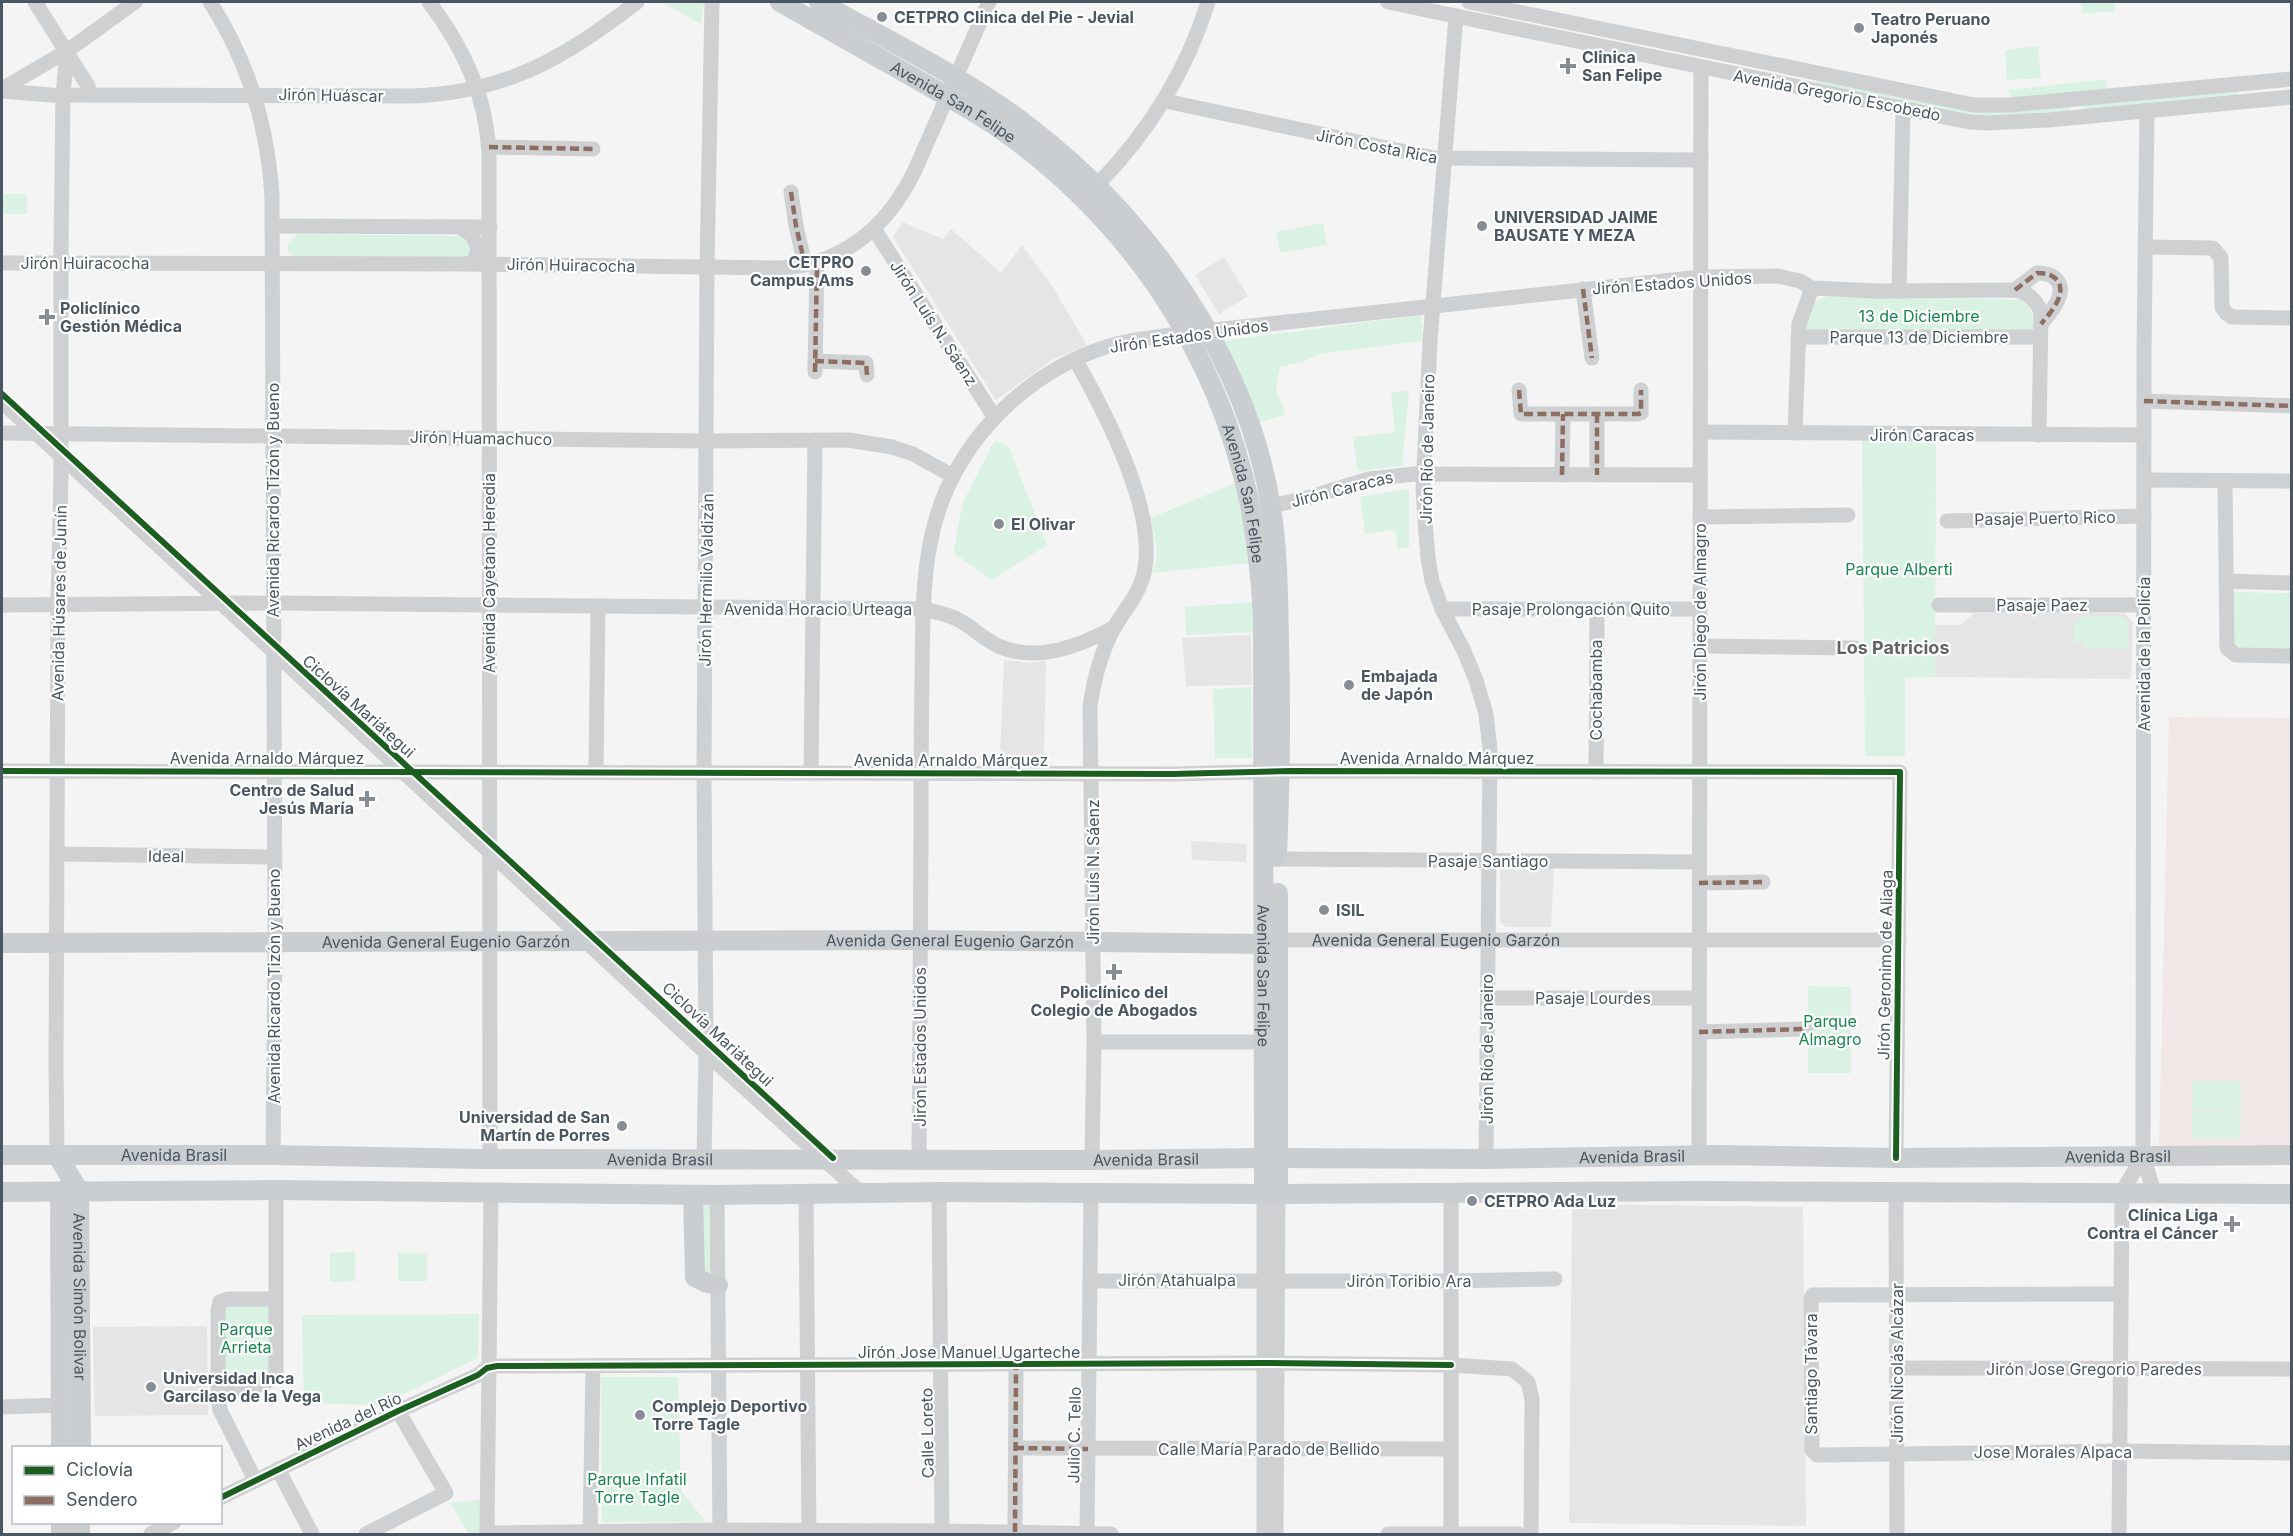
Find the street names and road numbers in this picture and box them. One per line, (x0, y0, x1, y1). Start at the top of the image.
street label: Avenida San Felipe (887, 57, 1020, 147)
street label: Avenida Gregorio Escobedo (1732, 65, 1942, 125)
street label: Jirón Huáscar (278, 84, 384, 106)
street label: Jirón Costa Rica (1315, 124, 1439, 168)
street label: Jirón Huiracocha (21, 253, 149, 273)
street label: Jirón Huiracocha (506, 254, 636, 276)
street label: Jirón Luís N. Sáenz (886, 256, 982, 390)
street label: Jirón Estados Unidos (1591, 267, 1753, 299)
street label: Jirón Estados Unidos (1108, 315, 1270, 357)
street label: Parque 13 de Diciembre (1829, 327, 2009, 347)
street label: Jirón Río de Janeiro (1416, 374, 1438, 524)
street label: Avenida Ricardo Tizón y Bueno (263, 383, 283, 617)
street label: Avenida San Felipe (1218, 421, 1269, 564)
street label: Jirón Caracas (1870, 425, 1974, 445)
street label: Jirón Huamachuco (410, 427, 552, 449)
street label: Jirón Caracas (1289, 467, 1395, 511)
street label: Avenida Cayetano Heredia (479, 473, 499, 673)
street label: Jirón Hermilio Valdizán (694, 493, 718, 667)
street label: Avenida Húsares de Junín (47, 505, 71, 701)
street label: Pasaje Puerto Rico (1974, 507, 2116, 529)
street label: Jirón Diego de Almagro (1690, 523, 1710, 701)
street label: Avenida de la Policía (2134, 576, 2154, 732)
street label: Pasaje Paez (1996, 595, 2088, 615)
street label: Avenida Horacio Urteaga (724, 599, 912, 619)
street label: Pasaje Prolongación Quito (1472, 599, 1670, 619)
street label: Cochabamba (1586, 640, 1606, 740)
street label: Ciclovía Mariátegui (299, 650, 419, 762)
street label: Avenida Arnaldo Márquez (170, 748, 364, 768)
street label: Avenida Arnaldo Márquez (1340, 748, 1534, 768)
street label: Avenida Arnaldo Márquez (854, 750, 1048, 770)
street label: Jirón Luís N. Sáenz (1083, 799, 1103, 945)
street label: Ideal (148, 846, 184, 866)
street label: Pasaje Santiago (1428, 851, 1548, 871)
street label: Avenida Ricardo Tizón y Bueno (264, 869, 284, 1103)
street label: Jirón Geronimo de Aliaga (1873, 870, 1897, 1060)
street label: Avenida San Felipe (1253, 904, 1274, 1047)
street label: Avenida General Eugenio Garzón (826, 930, 1074, 952)
street label: Avenida General Eugenio Garzón (1312, 930, 1560, 950)
street label: Avenida General Eugenio Garzón (322, 931, 570, 952)
street label: Jirón Estados Unidos (910, 967, 930, 1127)
street label: Jirón Río de Janeiro (1477, 974, 1497, 1124)
street label: Ciclovía Mariátegui (658, 977, 778, 1091)
street label: Pasaje Lourdes (1535, 988, 1651, 1008)
street label: Avenida Brasil (121, 1145, 227, 1165)
street label: Avenida Brasil (1579, 1146, 1685, 1167)
street label: Avenida Brasil (2065, 1146, 2171, 1167)
street label: Avenida Brasil (607, 1149, 713, 1169)
street label: Avenida Brasil (1093, 1149, 1199, 1170)
street label: Avenida Simón Bolivar (69, 1213, 90, 1381)
street label: Jirón Atahualpa (1118, 1270, 1236, 1290)
street label: Jirón Toribio Ara (1347, 1271, 1471, 1291)
street label: Jirón Nicolás Alcázar (1887, 1283, 1907, 1443)
street label: Santiago Távara (1801, 1313, 1821, 1435)
street label: Jirón Jose Manuel Ugarteche (858, 1342, 1080, 1362)
street label: Jirón Jose Gregorio Paredes (1986, 1359, 2202, 1379)
street label: Julio C. Tello (1063, 1386, 1085, 1484)
street label: Avenida del Río (291, 1387, 405, 1455)
street label: Calle Loreto (916, 1388, 938, 1478)
street label: Calle María Parado de Bellido (1158, 1439, 1380, 1459)
street label: Jose Morales Alpaca (1974, 1442, 2132, 1462)

